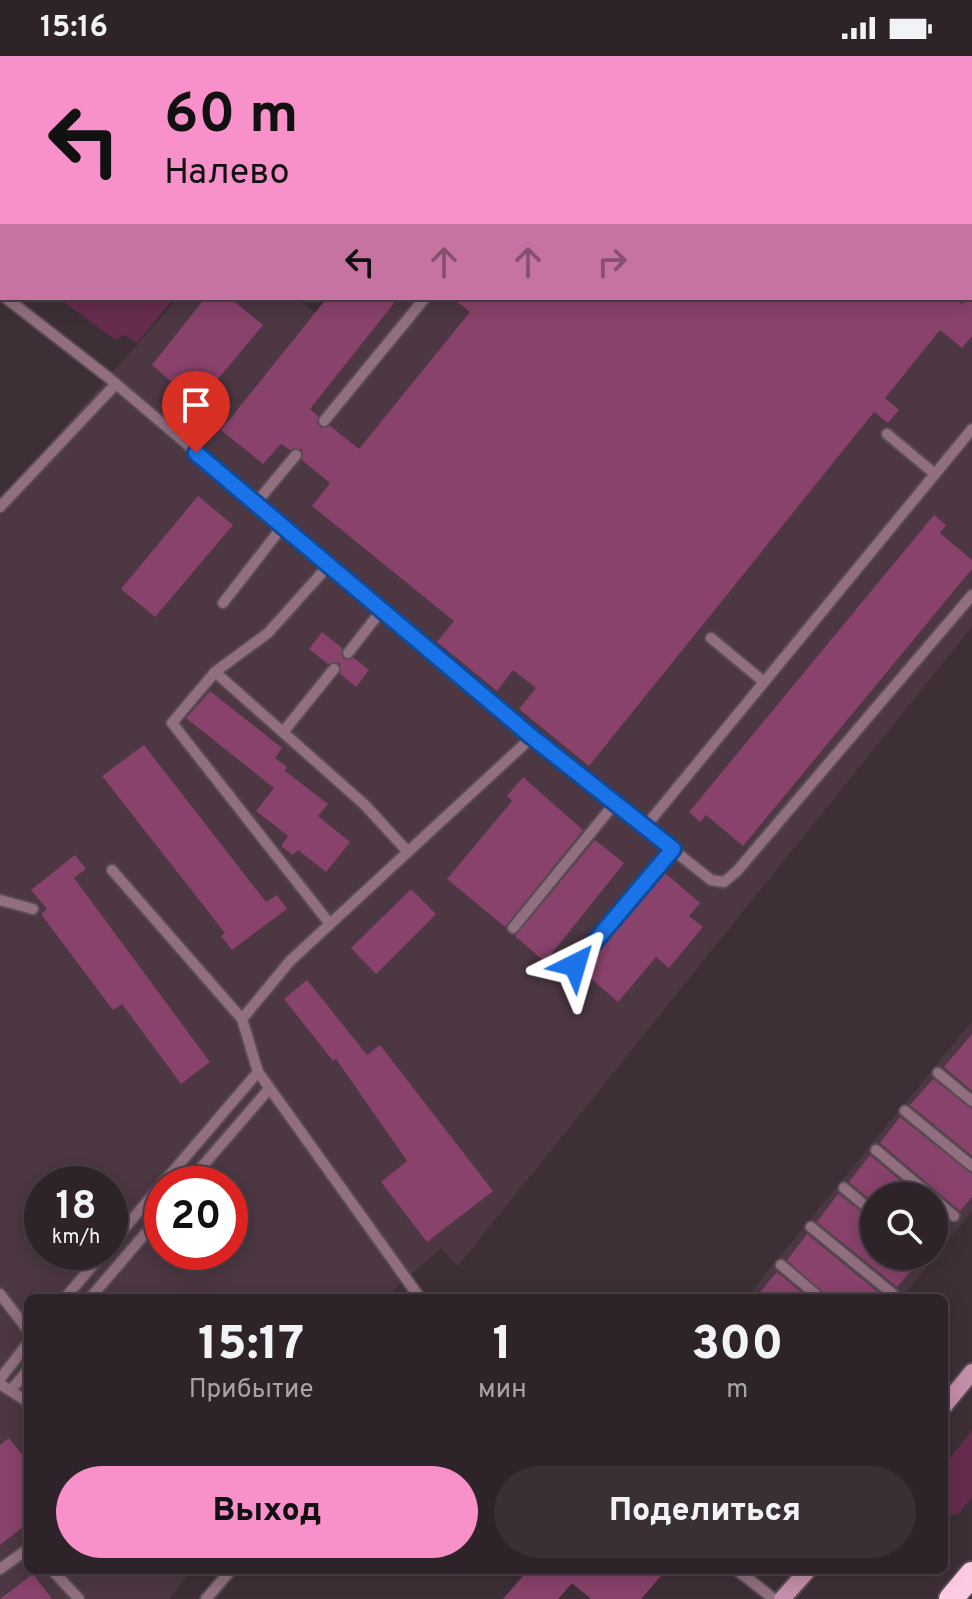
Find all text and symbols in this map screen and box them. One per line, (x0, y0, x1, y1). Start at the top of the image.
text: 15:16 (40, 10, 108, 47)
text: 60 m (164, 82, 298, 152)
icon: left (32, 88, 136, 192)
text: Налево (164, 151, 290, 197)
icon: left (338, 240, 382, 284)
icon: ahead (422, 240, 466, 284)
icon: ahead (506, 240, 550, 284)
icon: right (590, 240, 634, 284)
pin (162, 371, 230, 453)
icon: arrive (174, 383, 218, 427)
position arrow (533, 923, 617, 1007)
speed limit sign: 20 (144, 1166, 248, 1270)
map controls (860, 1182, 948, 1270)
button: search (860, 1182, 948, 1270)
text: 18 (55, 1183, 97, 1233)
text: km/h (52, 1225, 100, 1251)
text: 15:17 (198, 1316, 304, 1376)
text: 1 (493, 1316, 512, 1376)
text: 300 (691, 1316, 783, 1376)
text: Прибытие (189, 1374, 313, 1407)
text: мин (478, 1374, 527, 1407)
text: m (726, 1374, 748, 1407)
button: Выход (56, 1466, 478, 1558)
button: Поделиться (494, 1466, 916, 1558)

